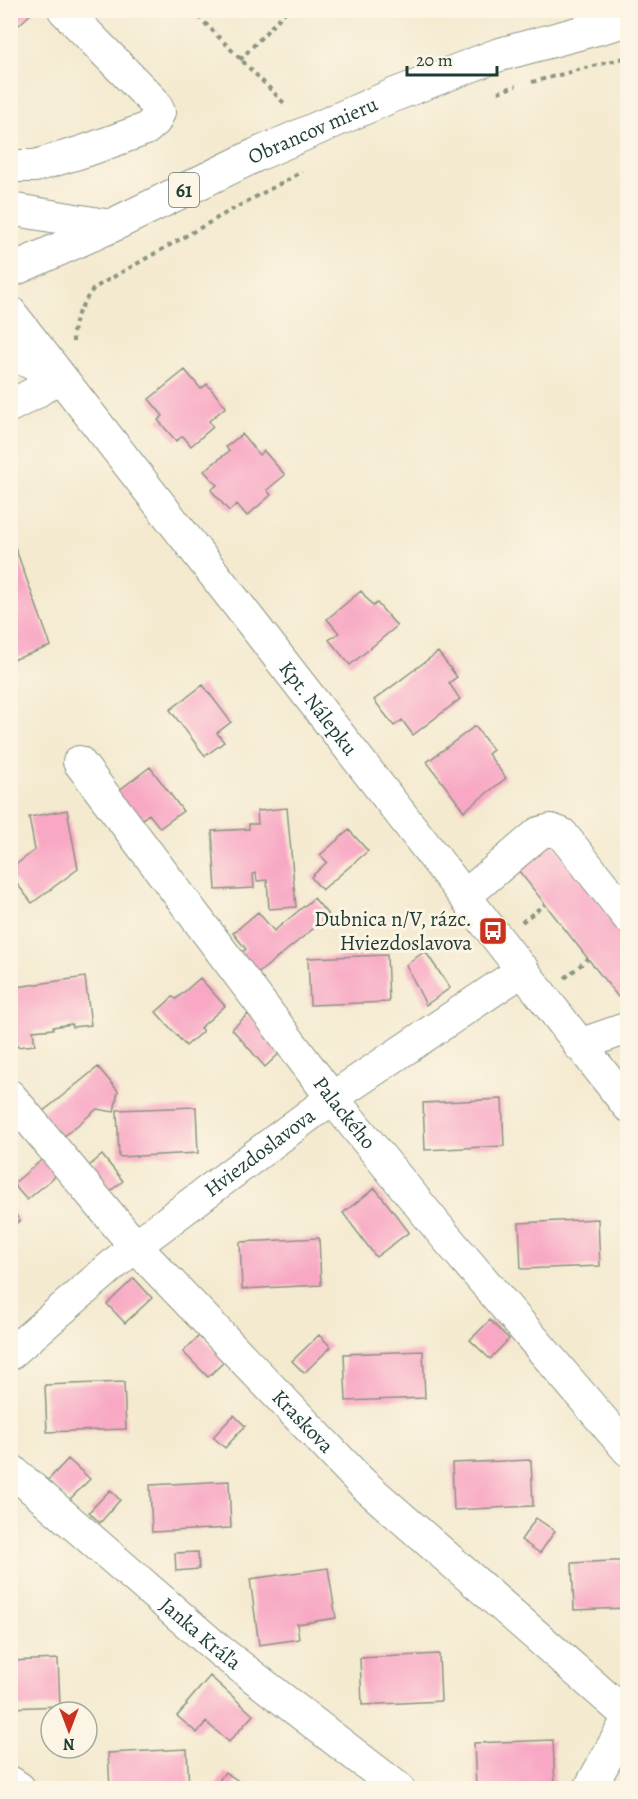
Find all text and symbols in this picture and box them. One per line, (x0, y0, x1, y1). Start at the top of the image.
scale bar (407, 39, 497, 77)
text: 20 m (416, 48, 453, 72)
street label: Obrancov mieru (243, 90, 383, 171)
road number: 61 (169, 173, 199, 207)
street label: Kpt. Nálepku (273, 655, 364, 762)
place label: Dubnica n/V, rázc. Hviezdoslavova (314, 905, 472, 957)
bus stop icon: Dubnica n/V, rázc. Hviezdoslavova (477, 915, 509, 947)
street label: Palackého (307, 1071, 382, 1155)
street label: Hviezdoslavova (198, 1101, 321, 1203)
street label: Kraskova (266, 1383, 340, 1459)
street label: Janka Kráľa (154, 1591, 247, 1676)
north arrow (39, 1700, 99, 1760)
text: N (63, 1733, 75, 1755)

